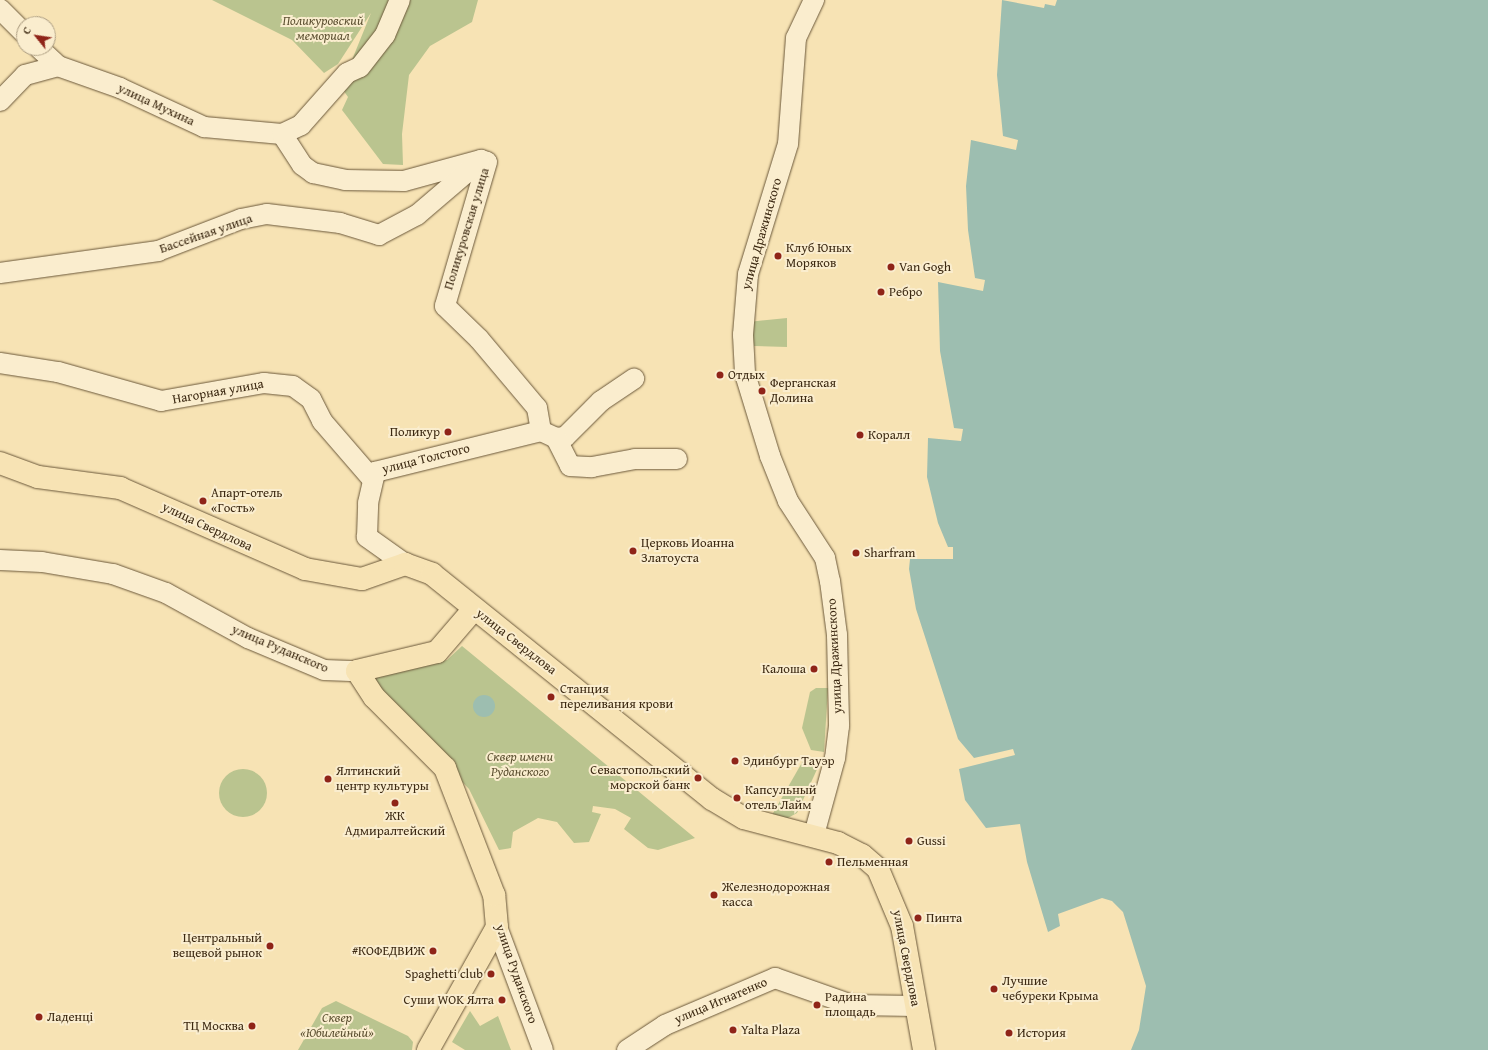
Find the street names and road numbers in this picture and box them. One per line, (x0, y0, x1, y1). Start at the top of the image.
street label: улица Мухина (115, 80, 197, 130)
street label: Поликуровская улица (441, 166, 493, 292)
street label: улица Дражинского (739, 176, 785, 292)
street label: Бассейная улица (158, 211, 254, 257)
street label: Нагорная улица (171, 376, 265, 408)
street label: улица Толстого (381, 441, 471, 477)
street label: улица Свердлова (159, 499, 255, 555)
street label: улица Дражинского (824, 598, 846, 714)
street label: улица Свердлова (473, 606, 559, 678)
street label: улица Руданского (229, 622, 331, 676)
street label: улица Свердлова (889, 908, 923, 1008)
street label: улица Руданского (492, 922, 540, 1026)
street label: улица Игнатенко (672, 974, 770, 1028)

